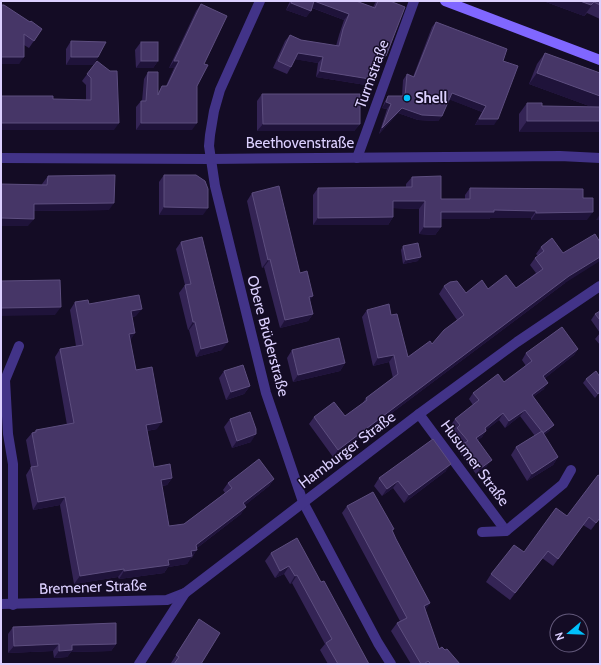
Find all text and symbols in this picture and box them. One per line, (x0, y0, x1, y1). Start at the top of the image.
street label: Turmstraße (351, 37, 393, 111)
place label: Shell (415, 89, 448, 107)
marker: Shell (402, 93, 412, 103)
street label: Beethovenstraße (246, 134, 354, 152)
street label: Obere Brüderstraße (243, 273, 293, 399)
street label: Hamburger Straße (295, 408, 399, 492)
street label: Husumer Straße (437, 416, 513, 510)
street label: Bremener Straße (39, 576, 147, 598)
north arrow (549, 613, 589, 653)
text: N (552, 630, 567, 642)

